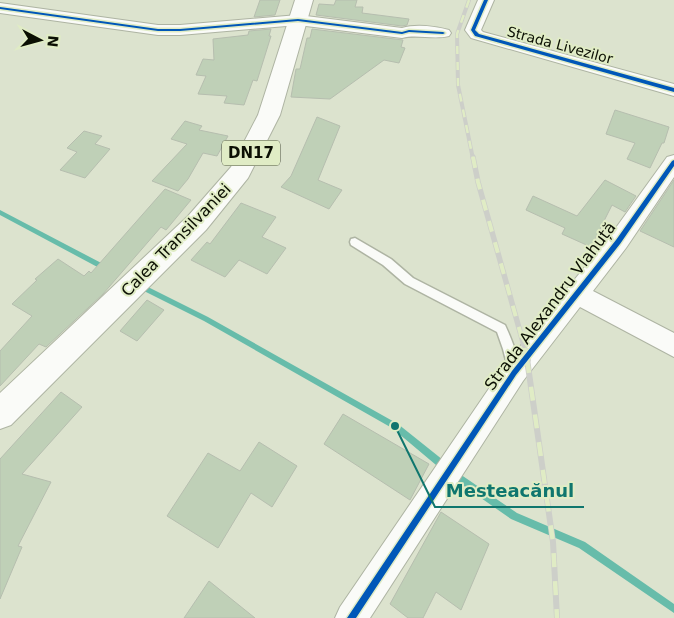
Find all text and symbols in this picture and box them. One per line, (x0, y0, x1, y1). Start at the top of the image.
north arrow (15, 15, 65, 65)
street label: Strada Livezilor (505, 23, 615, 67)
text: N (44, 35, 61, 48)
road number: DN17 (222, 140, 280, 166)
street label: Calea Transilvaniei (117, 180, 235, 300)
street label: Strada Alexandru Vlahuță (481, 218, 619, 394)
callout: Mesteacănul (435, 474, 584, 507)
text: Mesteacănul (446, 480, 574, 501)

